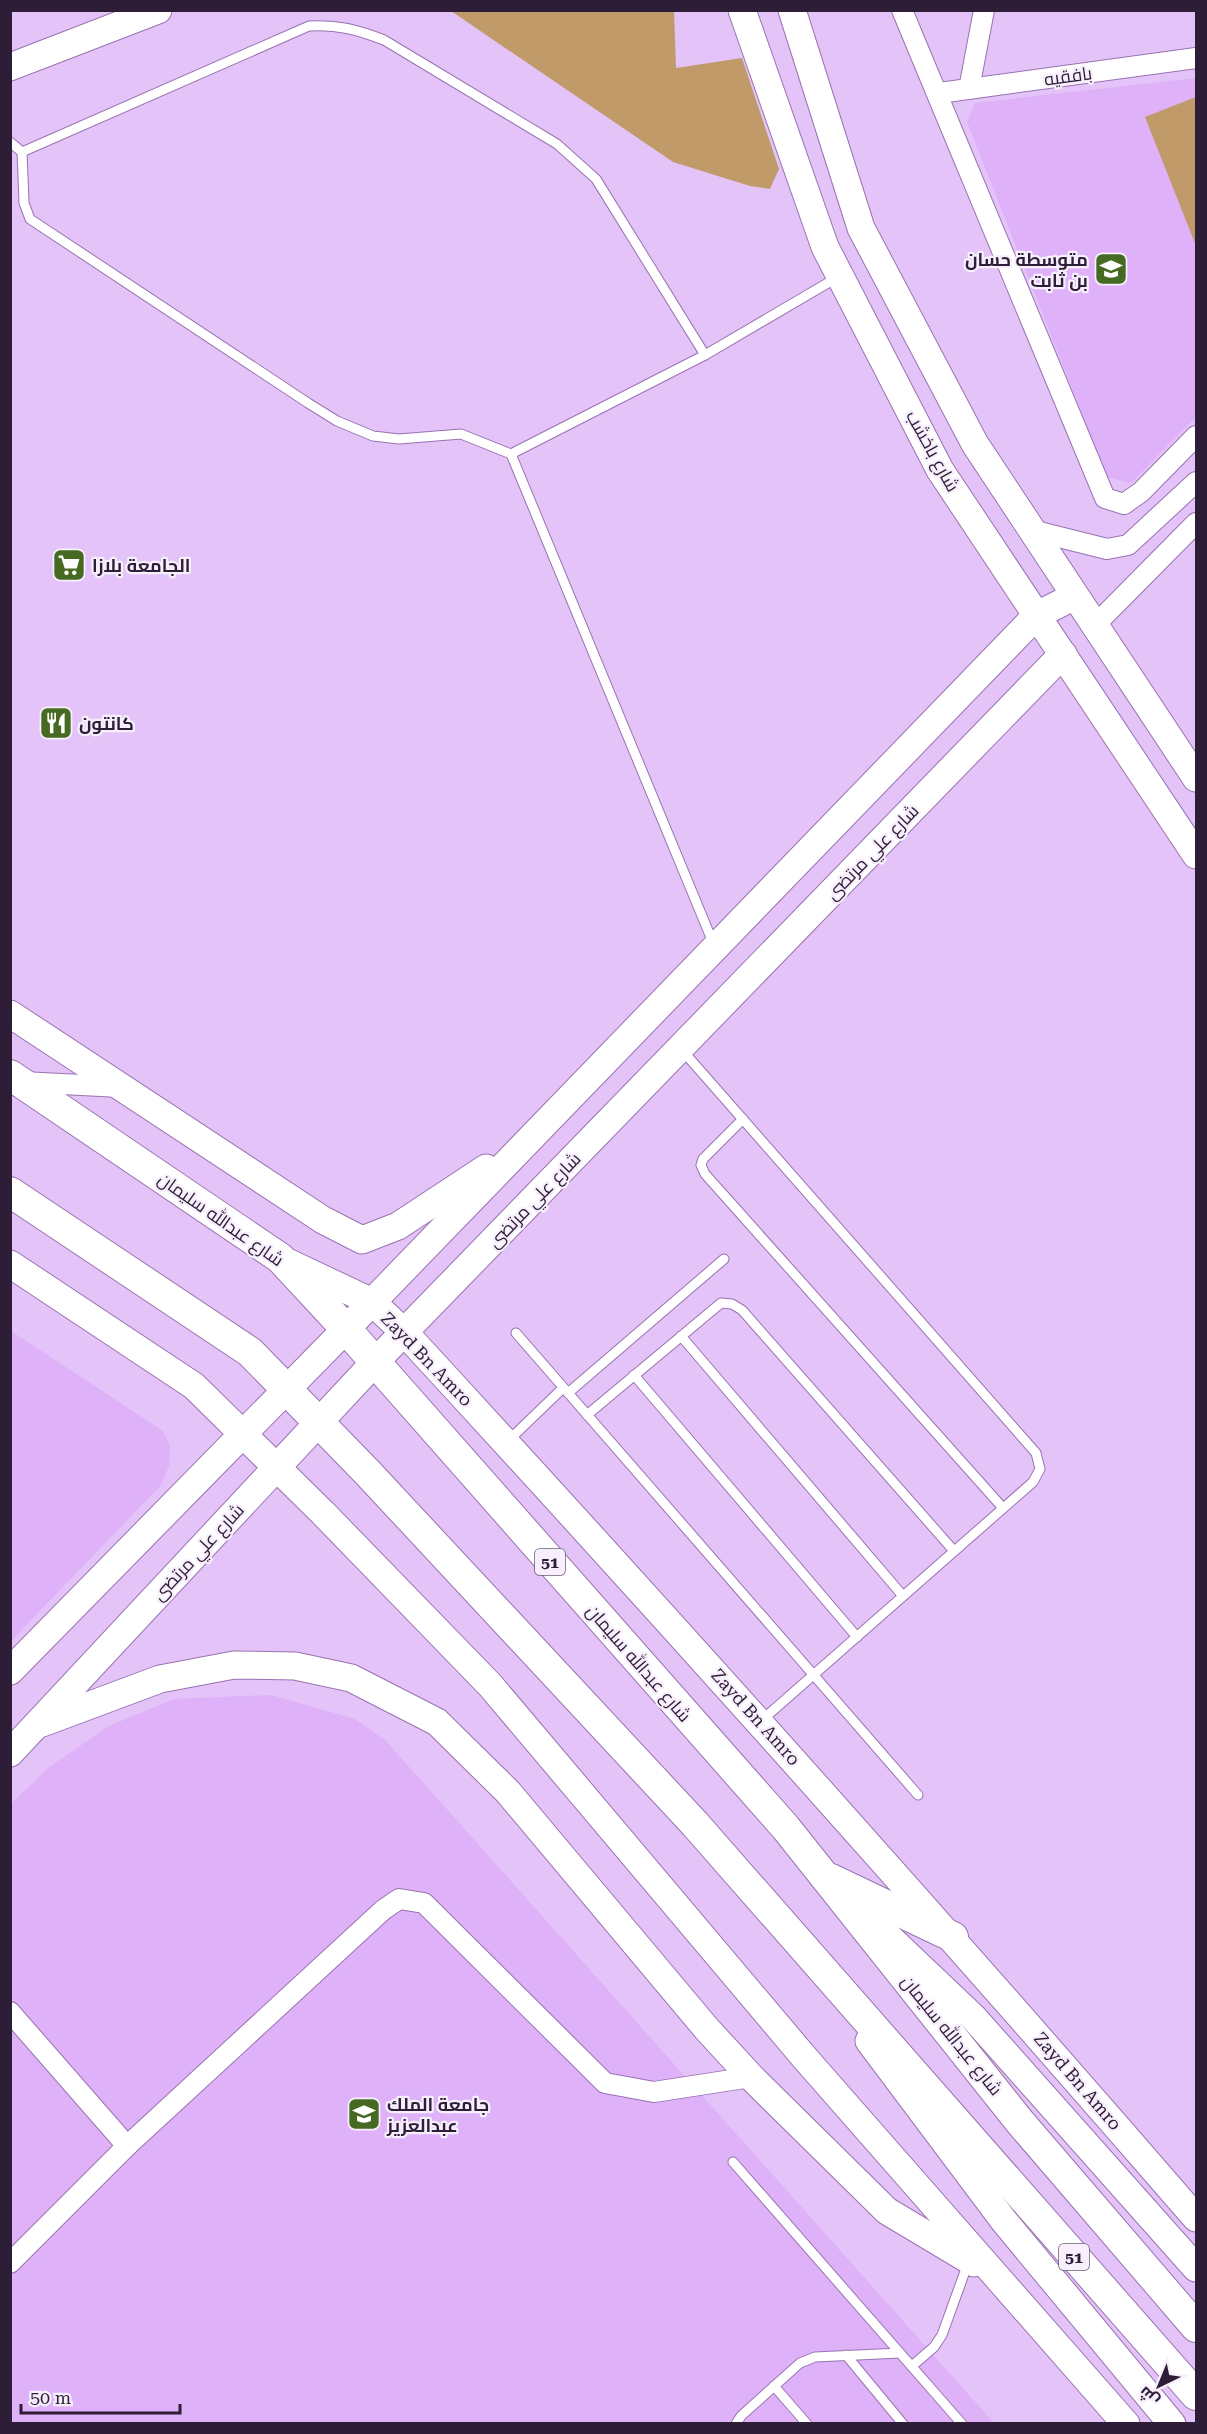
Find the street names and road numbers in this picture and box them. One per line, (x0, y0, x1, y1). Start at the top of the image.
street label: بافقيه (1043, 62, 1093, 90)
street label: شارع باخشب (900, 407, 964, 496)
street label: شارع علي مرتضى (821, 800, 926, 907)
street label: شارع علي مرتضى (483, 1148, 588, 1255)
street label: شارع عبدالله سليمان (153, 1167, 288, 1272)
street label: Zayd Bn Amro (377, 1308, 477, 1410)
street label: شارع علي مرتضى (148, 1499, 251, 1607)
road number: 51 (535, 1549, 565, 1575)
street label: شارع عبدالله سليمان (581, 1599, 696, 1727)
street label: Zayd Bn Amro (707, 1664, 805, 1770)
street label: شارع عبدالله سليمان (896, 1970, 1008, 2101)
street label: Zayd Bn Amro (1030, 2028, 1126, 2134)
road number: 51 (1059, 2244, 1089, 2270)

